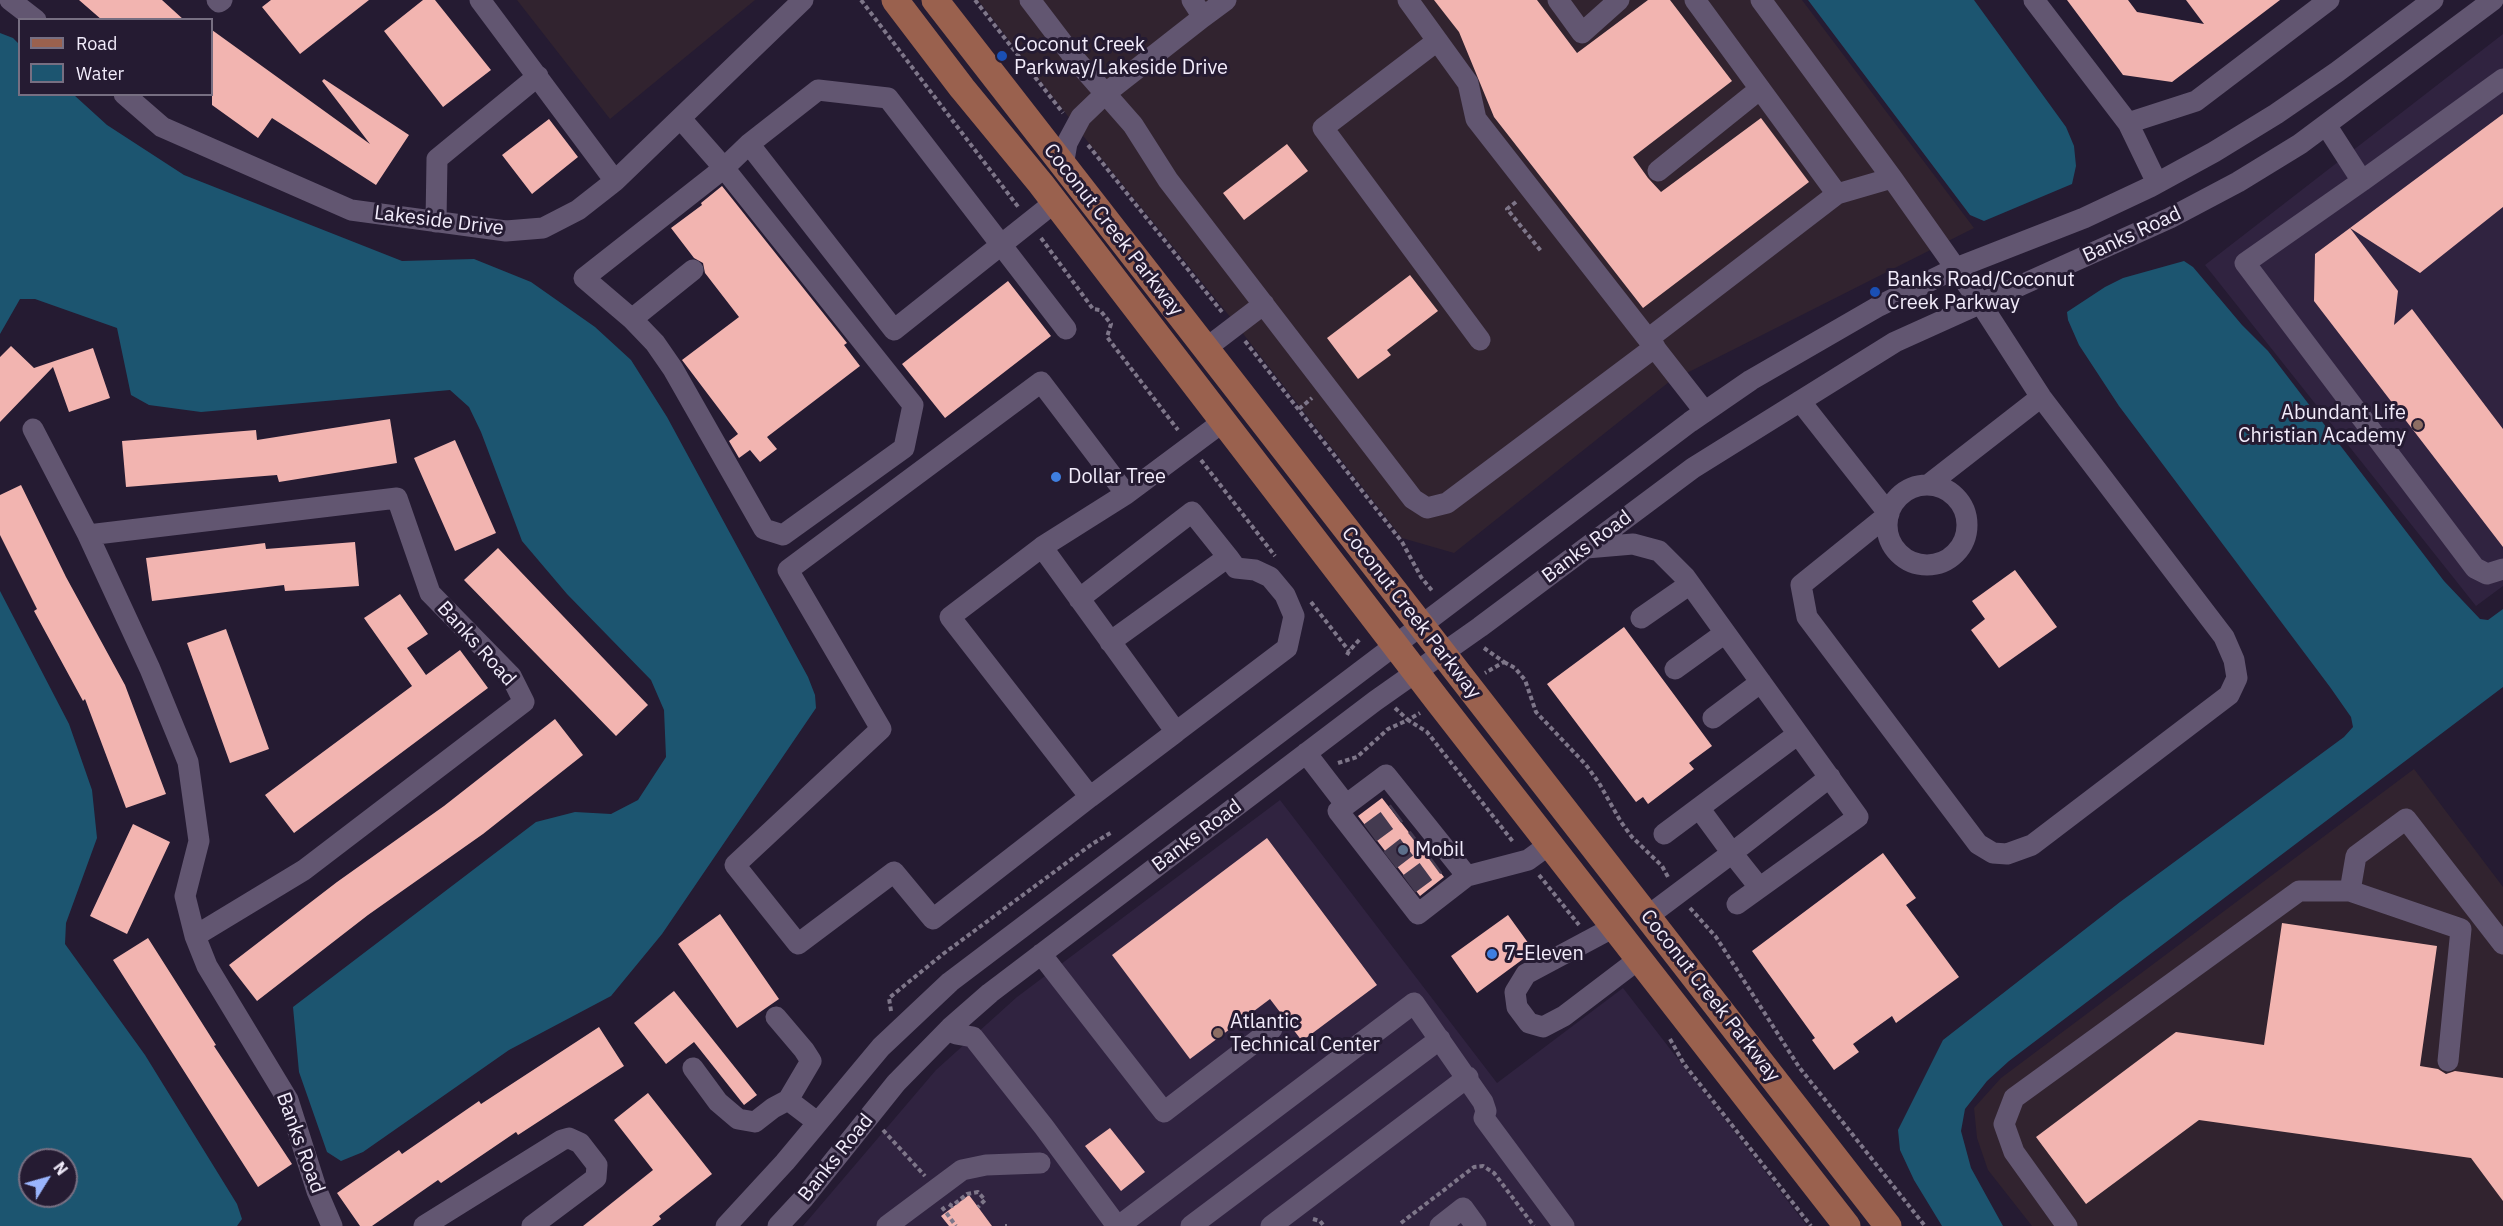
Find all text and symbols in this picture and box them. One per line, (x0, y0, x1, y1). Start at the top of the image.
legend (18, 18, 213, 96)
text: Road (76, 32, 117, 55)
place label: Coconut Creek Parkway/Lakeside Drive (1014, 33, 1228, 80)
marker: Coconut Creek Parkway/Lakeside Drive (995, 49, 1009, 63)
text: Water (76, 62, 124, 85)
street label: Coconut Creek Parkway (1038, 139, 1188, 321)
street label: Lakeside Drive (373, 201, 505, 241)
street label: Banks Road (2079, 202, 2185, 268)
place label: Banks Road/Coconut Creek Parkway (1887, 268, 2075, 315)
marker: Banks Road/Coconut Creek Parkway (1868, 285, 1882, 299)
place label: Abundant Life Christian Academy (2238, 401, 2406, 448)
marker: Abundant Life Christian Academy (2411, 418, 2425, 432)
place label: Dollar Tree (1068, 465, 1166, 489)
marker: Dollar Tree (1049, 470, 1063, 484)
street label: Banks Road (1537, 506, 1637, 588)
street label: Coconut Creek Parkway (1336, 522, 1486, 704)
street label: Banks Road (432, 597, 520, 691)
street label: Banks Road (1147, 795, 1247, 877)
place label: Mobil (1415, 838, 1464, 862)
marker: Mobil (1396, 843, 1410, 857)
street label: Coconut Creek Parkway (1635, 905, 1785, 1087)
place label: 7-Eleven (1504, 942, 1584, 966)
marker: 7-Eleven (1485, 947, 1499, 961)
place label: Atlantic Technical Center (1230, 1010, 1380, 1057)
marker: Atlantic Technical Center (1211, 1026, 1225, 1040)
street label: Banks Road (271, 1089, 329, 1197)
street label: Banks Road (793, 1109, 879, 1207)
north arrow (18, 1148, 78, 1208)
text: N (49, 1158, 72, 1179)

